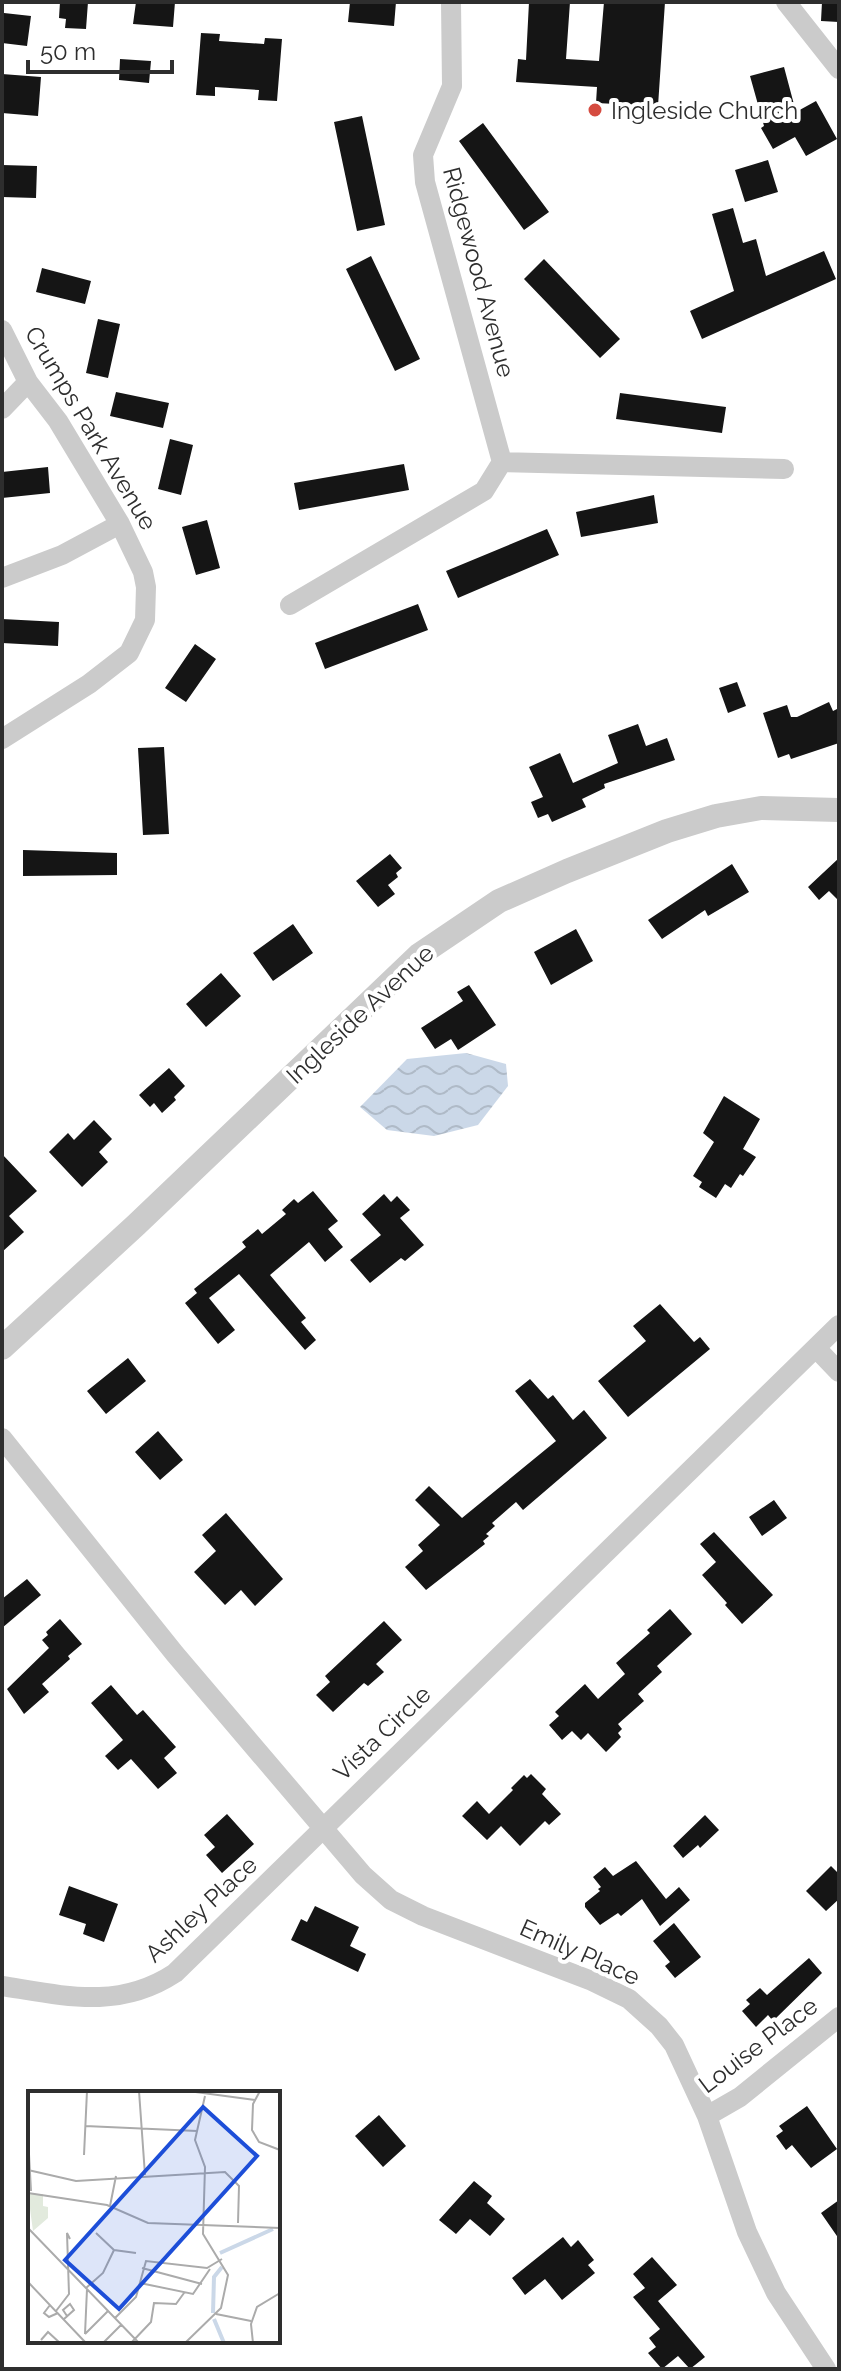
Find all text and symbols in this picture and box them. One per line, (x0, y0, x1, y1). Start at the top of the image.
scale bar (28, 24, 172, 74)
text: 50 m (40, 37, 96, 66)
place label: Ingleside Church (611, 96, 798, 125)
marker: Ingleside Church (586, 101, 604, 119)
street label: Ridgewood Avenue (437, 164, 521, 380)
street label: Crumps Park Avenue (19, 321, 163, 535)
street label: Ingleside Avenue (280, 938, 440, 1090)
street label: Vista Circle (327, 1680, 437, 1786)
street label: Ashley Place (139, 1850, 263, 1968)
street label: Emily Place (516, 1913, 644, 1991)
street label: Louise Place (693, 1991, 823, 2099)
inset map (28, 2091, 280, 2343)

